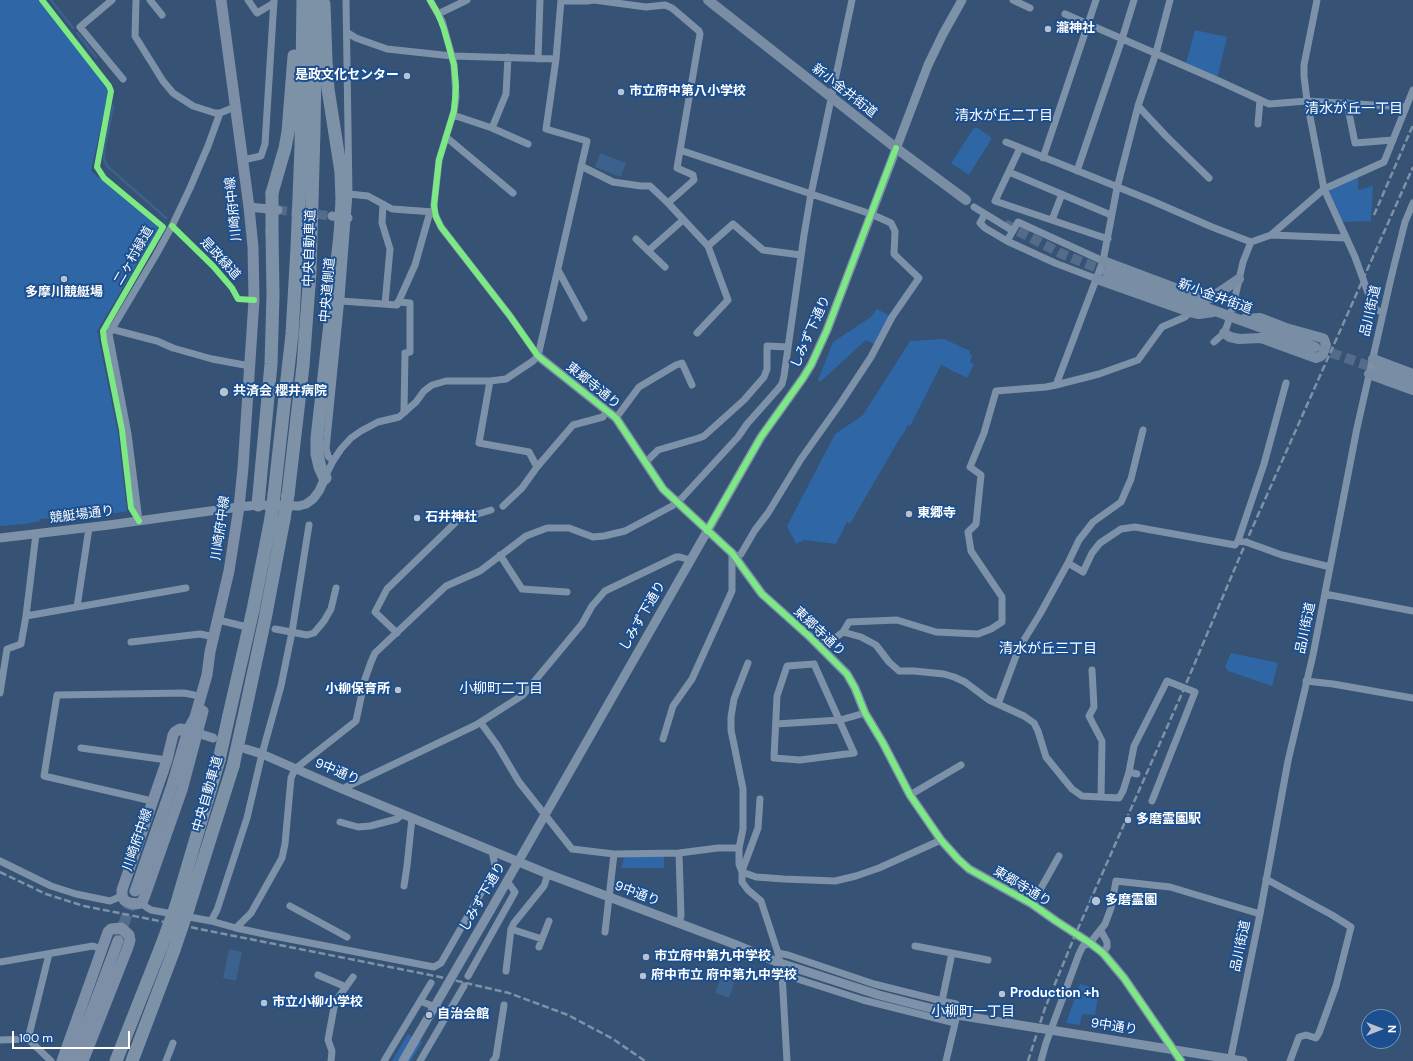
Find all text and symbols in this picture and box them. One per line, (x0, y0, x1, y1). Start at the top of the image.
place label: 瀧神社 (1056, 21, 1095, 37)
marker: 瀧神社 (1043, 24, 1053, 34)
street label: 新小金井街道 (808, 61, 880, 121)
place label: 是政文化センター (295, 68, 399, 84)
marker: 是政文化センター (402, 71, 412, 81)
place label: 市立府中第八小学校 (629, 84, 746, 100)
marker: 市立府中第八小学校 (616, 87, 626, 97)
district label: 清水が丘一丁目 (1305, 101, 1403, 117)
district label: 清水が丘二丁目 (955, 108, 1053, 124)
street label: 川崎府中線 (223, 176, 245, 242)
street label: 中央自動車道 (301, 209, 319, 287)
street label: 二ヶ村緑道 (111, 224, 157, 288)
street label: 是政緑道 (197, 235, 243, 283)
street label: 中央道側道 (317, 257, 339, 323)
marker: 多摩川競艇場 (59, 274, 69, 284)
street label: 新小金井街道 (1176, 276, 1254, 318)
street label: 品川街道 (1358, 284, 1384, 338)
place label: 多摩川競艇場 (25, 285, 103, 301)
street label: しみず下通り (788, 293, 834, 371)
street label: 東郷寺通り (563, 359, 623, 413)
place label: 共済会 櫻井病院 (233, 384, 327, 400)
marker: 共済会 櫻井病院 (218, 386, 230, 398)
street label: 川崎府中線 (209, 495, 233, 561)
street label: 競艇場通り (49, 503, 115, 527)
place label: 東郷寺 (917, 506, 956, 522)
marker: 東郷寺 (904, 509, 914, 519)
place label: 石井神社 (425, 510, 477, 526)
marker: 石井神社 (412, 513, 422, 523)
street label: しみず下通り (617, 578, 669, 654)
street label: 品川街道 (1293, 601, 1319, 655)
street label: 東郷寺通り (790, 604, 848, 660)
district label: 清水が丘三丁目 (999, 641, 1097, 657)
district label: 小柳町二丁目 (459, 681, 543, 697)
place label: 小柳保育所 (325, 682, 390, 698)
marker: 小柳保育所 (393, 685, 403, 695)
street label: 中央自動車道 (190, 754, 226, 834)
street label: 9中通り (312, 756, 362, 788)
street label: 川崎府中線 (120, 807, 156, 873)
place label: 多磨霊園駅 (1136, 812, 1201, 828)
marker: 多磨霊園駅 (1123, 815, 1133, 825)
street label: しみず下通り (457, 859, 509, 935)
street label: 東郷寺通り (990, 864, 1054, 910)
street label: 9中通り (612, 878, 662, 910)
place label: 多磨霊園 (1105, 893, 1157, 909)
marker: 多磨霊園 (1090, 895, 1102, 907)
street label: 品川街道 (1228, 919, 1254, 973)
place label: 市立府中第九中学校 (654, 949, 771, 965)
marker: 市立府中第九中学校 (641, 952, 651, 962)
place label: 府中市立 府中第九中学校 (651, 968, 797, 984)
marker: 府中市立 府中第九中学校 (638, 971, 648, 981)
place label: Production +h (1010, 986, 1099, 1002)
marker: Production +h (997, 989, 1007, 999)
place label: 市立小柳小学校 (272, 995, 363, 1011)
marker: 市立小柳小学校 (259, 998, 269, 1008)
district label: 小柳町一丁目 (931, 1004, 1015, 1020)
place label: 自治会館 (437, 1007, 489, 1023)
north arrow (1361, 1009, 1401, 1049)
marker: 自治会館 (424, 1010, 434, 1020)
street label: 9中通り (1089, 1016, 1139, 1038)
scale bar (14, 1023, 132, 1049)
text: N (1385, 1025, 1399, 1033)
text: 100 m (19, 1030, 53, 1046)

